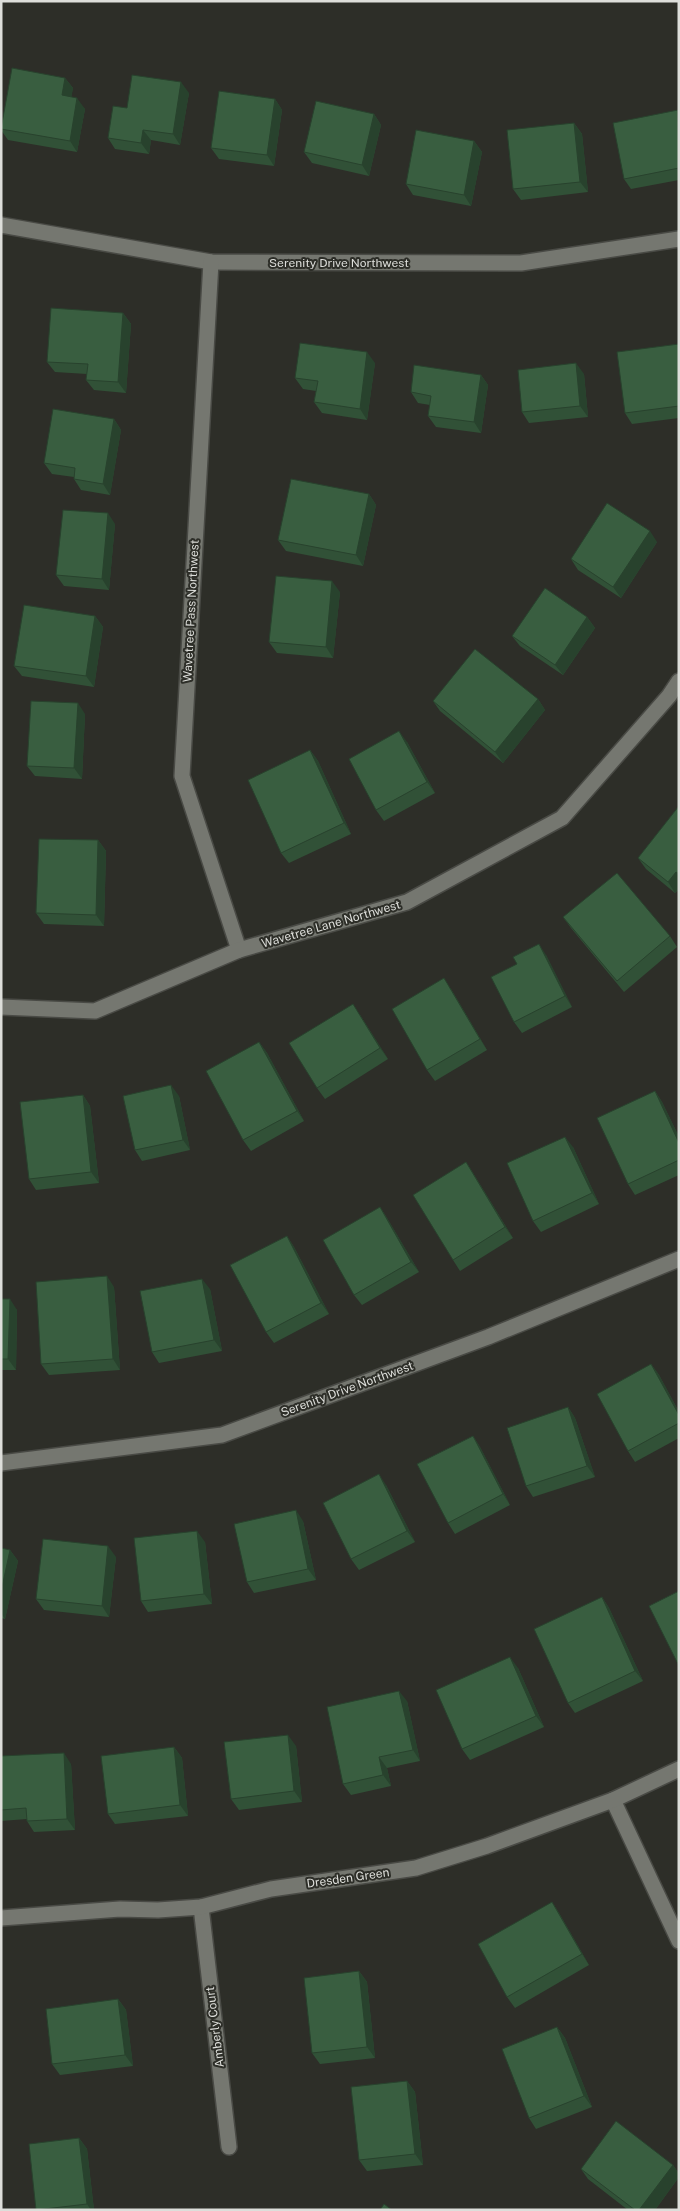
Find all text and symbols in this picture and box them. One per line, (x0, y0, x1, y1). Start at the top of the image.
street label: Serenity Drive Northwest (269, 256, 409, 270)
street label: Wavetree Pass Northwest (180, 539, 202, 683)
street label: Wavetree Lane Northwest (260, 897, 402, 951)
street label: Serenity Drive Northwest (279, 1358, 415, 1420)
street label: Dresden Green (306, 1865, 390, 1891)
street label: Amberly Court (203, 1985, 227, 2068)

